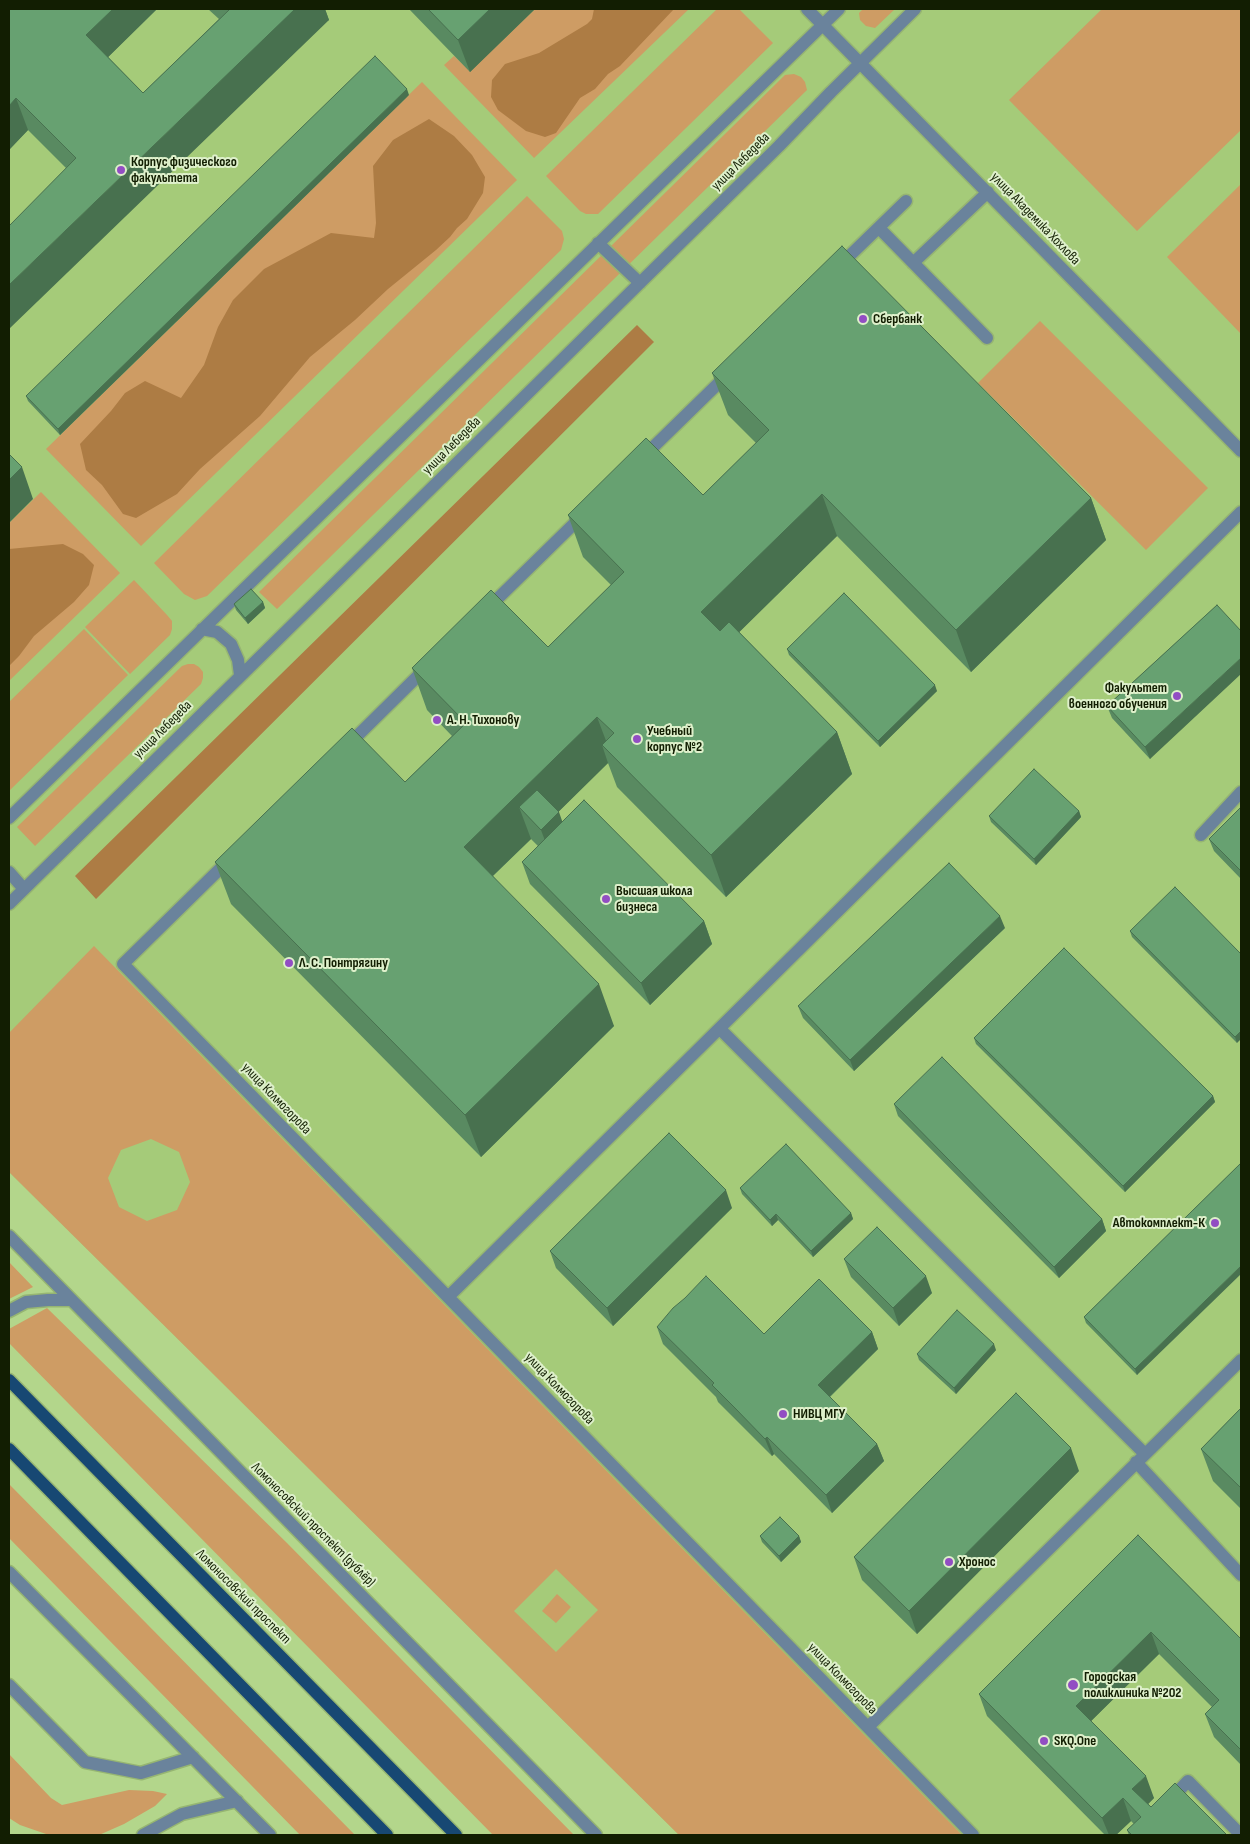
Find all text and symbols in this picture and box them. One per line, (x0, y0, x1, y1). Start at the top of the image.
street label: улица Лебедева (708, 129, 774, 195)
place label: Корпус физического факультета (131, 154, 237, 186)
marker: Корпус физического факультета (115, 164, 127, 176)
street label: улица Академика Хохлова (987, 169, 1083, 269)
place label: Сбербанк (873, 311, 922, 327)
marker: Сбербанк (857, 313, 869, 325)
street label: улица Лебедева (419, 413, 485, 479)
place label: Факультет военного обучения (1069, 680, 1167, 712)
marker: Факультет военного обучения (1171, 690, 1183, 702)
street label: улица Лебедева (130, 697, 196, 763)
place label: А. Н. Тихонову (447, 712, 519, 728)
marker: А. Н. Тихонову (431, 714, 443, 726)
place label: Учебный корпус №2 (647, 723, 702, 756)
marker: Учебный корпус №2 (631, 733, 643, 745)
place label: Высшая школа бизнеса (616, 883, 693, 916)
marker: Высшая школа бизнеса (600, 893, 612, 905)
place label: Л. С. Понтрягину (299, 955, 388, 971)
marker: Л. С. Понтрягину (283, 957, 295, 969)
street label: улица Колмогорова (238, 1060, 314, 1138)
place label: Автокомплект-К (1113, 1215, 1205, 1231)
marker: Автокомплект-К (1209, 1217, 1221, 1229)
street label: улица Колмогорова (521, 1350, 597, 1428)
place label: НИВЦ МГУ (793, 1406, 845, 1422)
marker: НИВЦ МГУ (777, 1408, 789, 1420)
street label: Ломоносовский проспект (дублёр) (247, 1459, 379, 1591)
street label: Ломоносовский проспект (192, 1546, 294, 1648)
place label: Хронос (959, 1554, 996, 1570)
marker: Хронос (943, 1556, 955, 1568)
street label: улица Колмогорова (804, 1640, 880, 1718)
place label: Городская поликлиника №202 (1084, 1669, 1181, 1701)
marker: Городская поликлиника №202 (1066, 1678, 1080, 1692)
place label: SKQ.One (1054, 1733, 1096, 1749)
marker: SKQ.One (1038, 1735, 1050, 1747)

